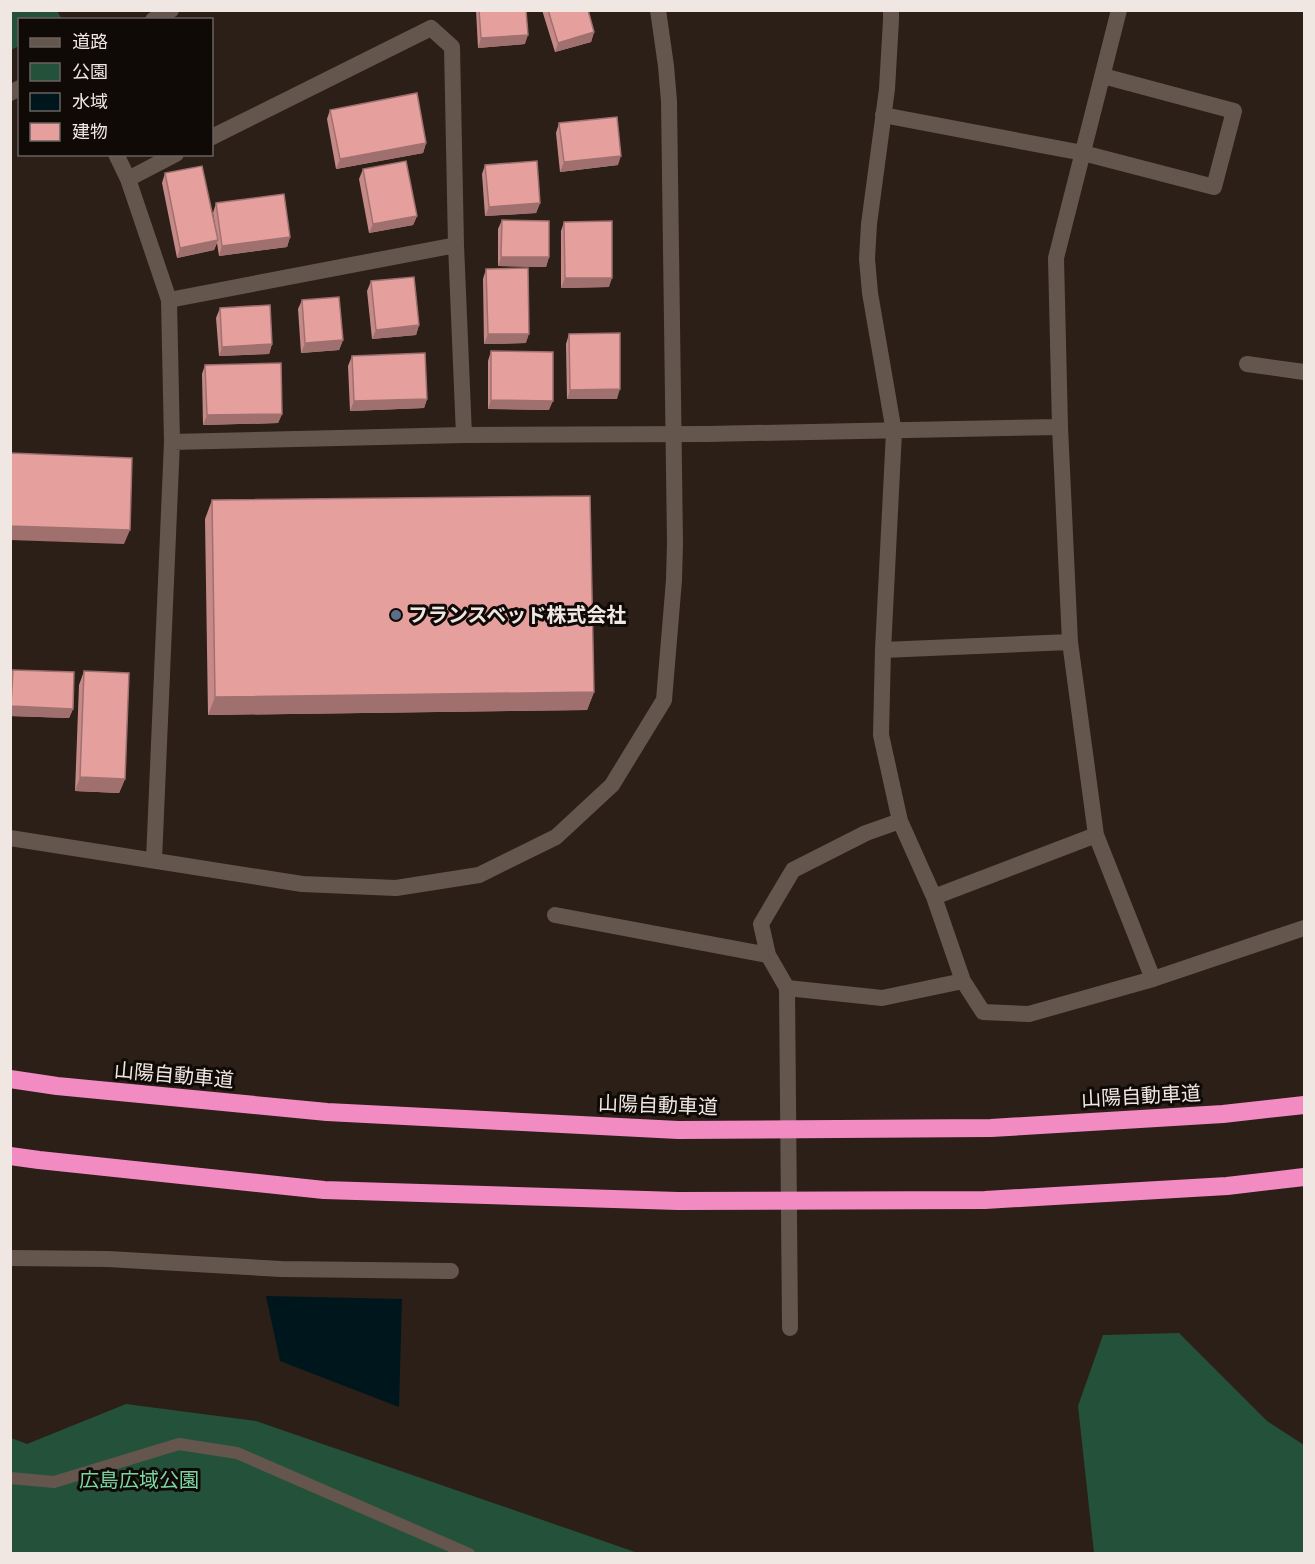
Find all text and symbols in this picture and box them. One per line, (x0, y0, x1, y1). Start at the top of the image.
legend (18, 18, 213, 156)
text: 道路 (72, 31, 108, 53)
text: 公園 (72, 61, 108, 83)
text: 水域 (72, 91, 108, 113)
text: 建物 (72, 121, 108, 143)
place label: フランスベッド株式会社 (408, 603, 626, 627)
marker: フランスベッド株式会社 (389, 608, 403, 622)
street label: 山陽自動車道 (113, 1058, 235, 1092)
street label: 山陽自動車道 (1080, 1081, 1202, 1111)
street label: 山陽自動車道 (598, 1091, 718, 1119)
park label: 広島広域公園 (79, 1468, 199, 1492)

